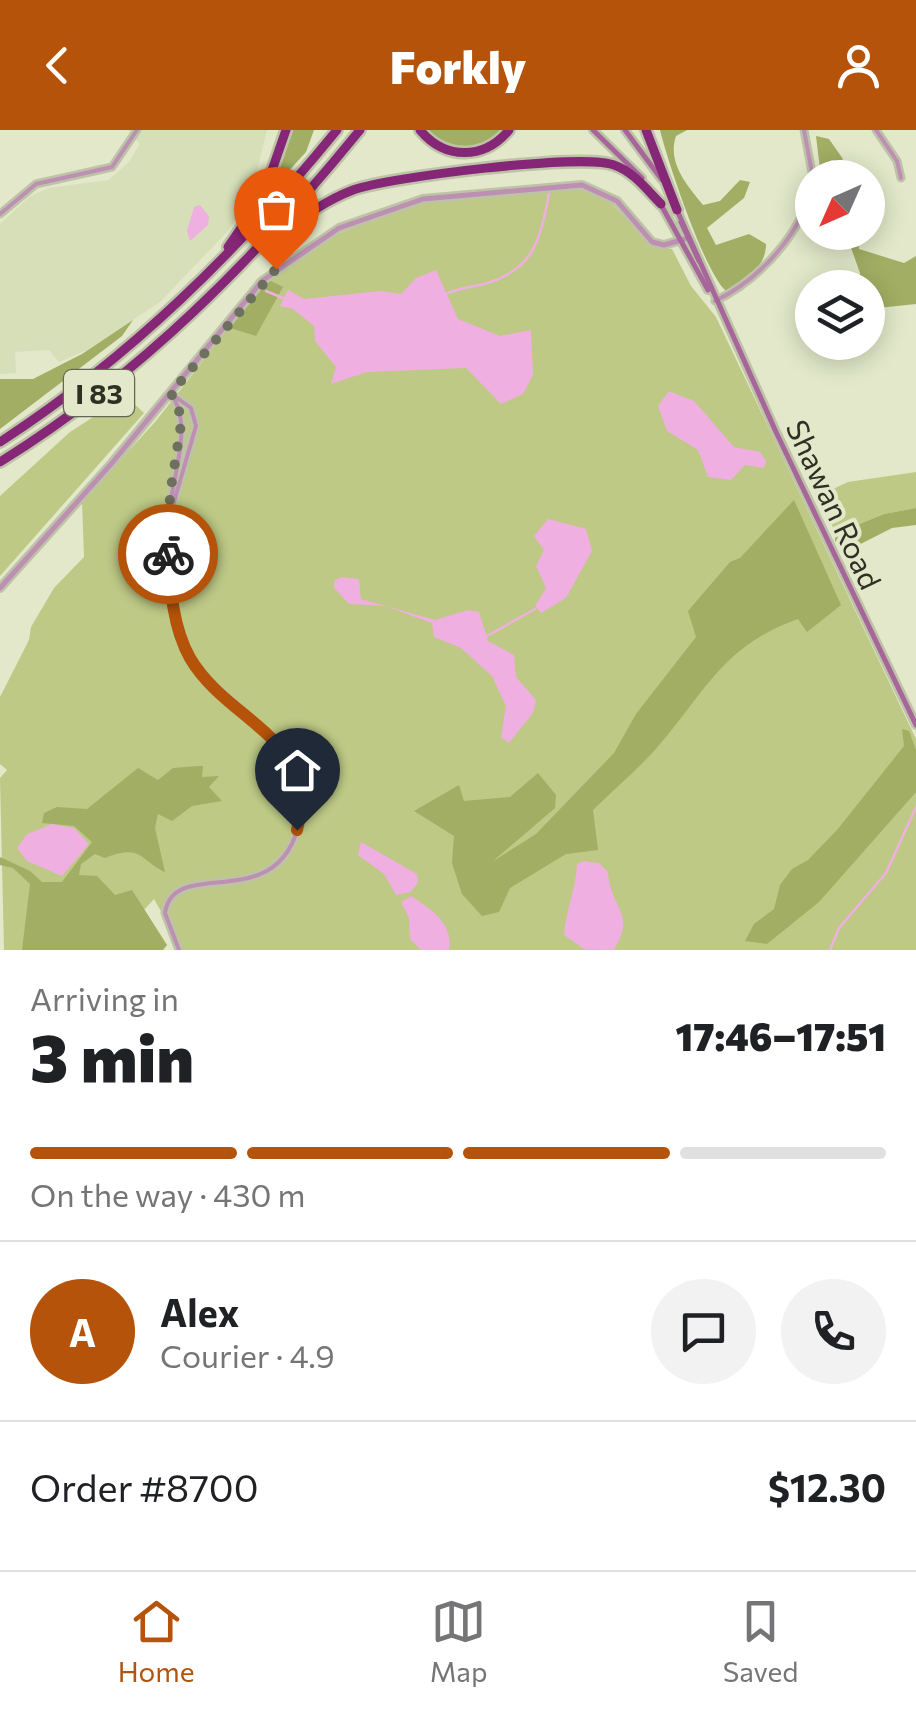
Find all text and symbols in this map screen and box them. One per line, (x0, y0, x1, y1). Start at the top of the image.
icon: back (30, 38, 85, 93)
text: Forkly (390, 38, 526, 93)
icon: person (831, 38, 886, 93)
north arrow (795, 160, 885, 250)
map controls (795, 160, 885, 360)
pin (234, 167, 319, 270)
icon: bag (249, 182, 304, 237)
button: layers (795, 270, 885, 360)
road number: I 83 (64, 370, 134, 416)
street label: Shawan Road (780, 413, 890, 595)
courier (118, 504, 218, 604)
icon: bike (141, 527, 196, 582)
pin (255, 728, 340, 831)
icon: home (270, 743, 325, 798)
text: Arriving in (30, 978, 179, 1018)
text: 17:46–17:51 (675, 1012, 886, 1059)
text: 3 min (30, 1016, 194, 1095)
text: On the way · 430 m (30, 1174, 306, 1214)
button: chat (651, 1279, 756, 1384)
button: phone (781, 1279, 886, 1384)
text: Alex (160, 1288, 239, 1335)
text: A (69, 1308, 96, 1355)
text: Courier · 4.9 (160, 1335, 335, 1375)
text: Order #8700 (30, 1463, 258, 1510)
text: $12.30 (768, 1463, 886, 1510)
tab: Home (118, 1594, 195, 1688)
tab: Map (430, 1594, 488, 1688)
tab: Saved (723, 1594, 798, 1688)

